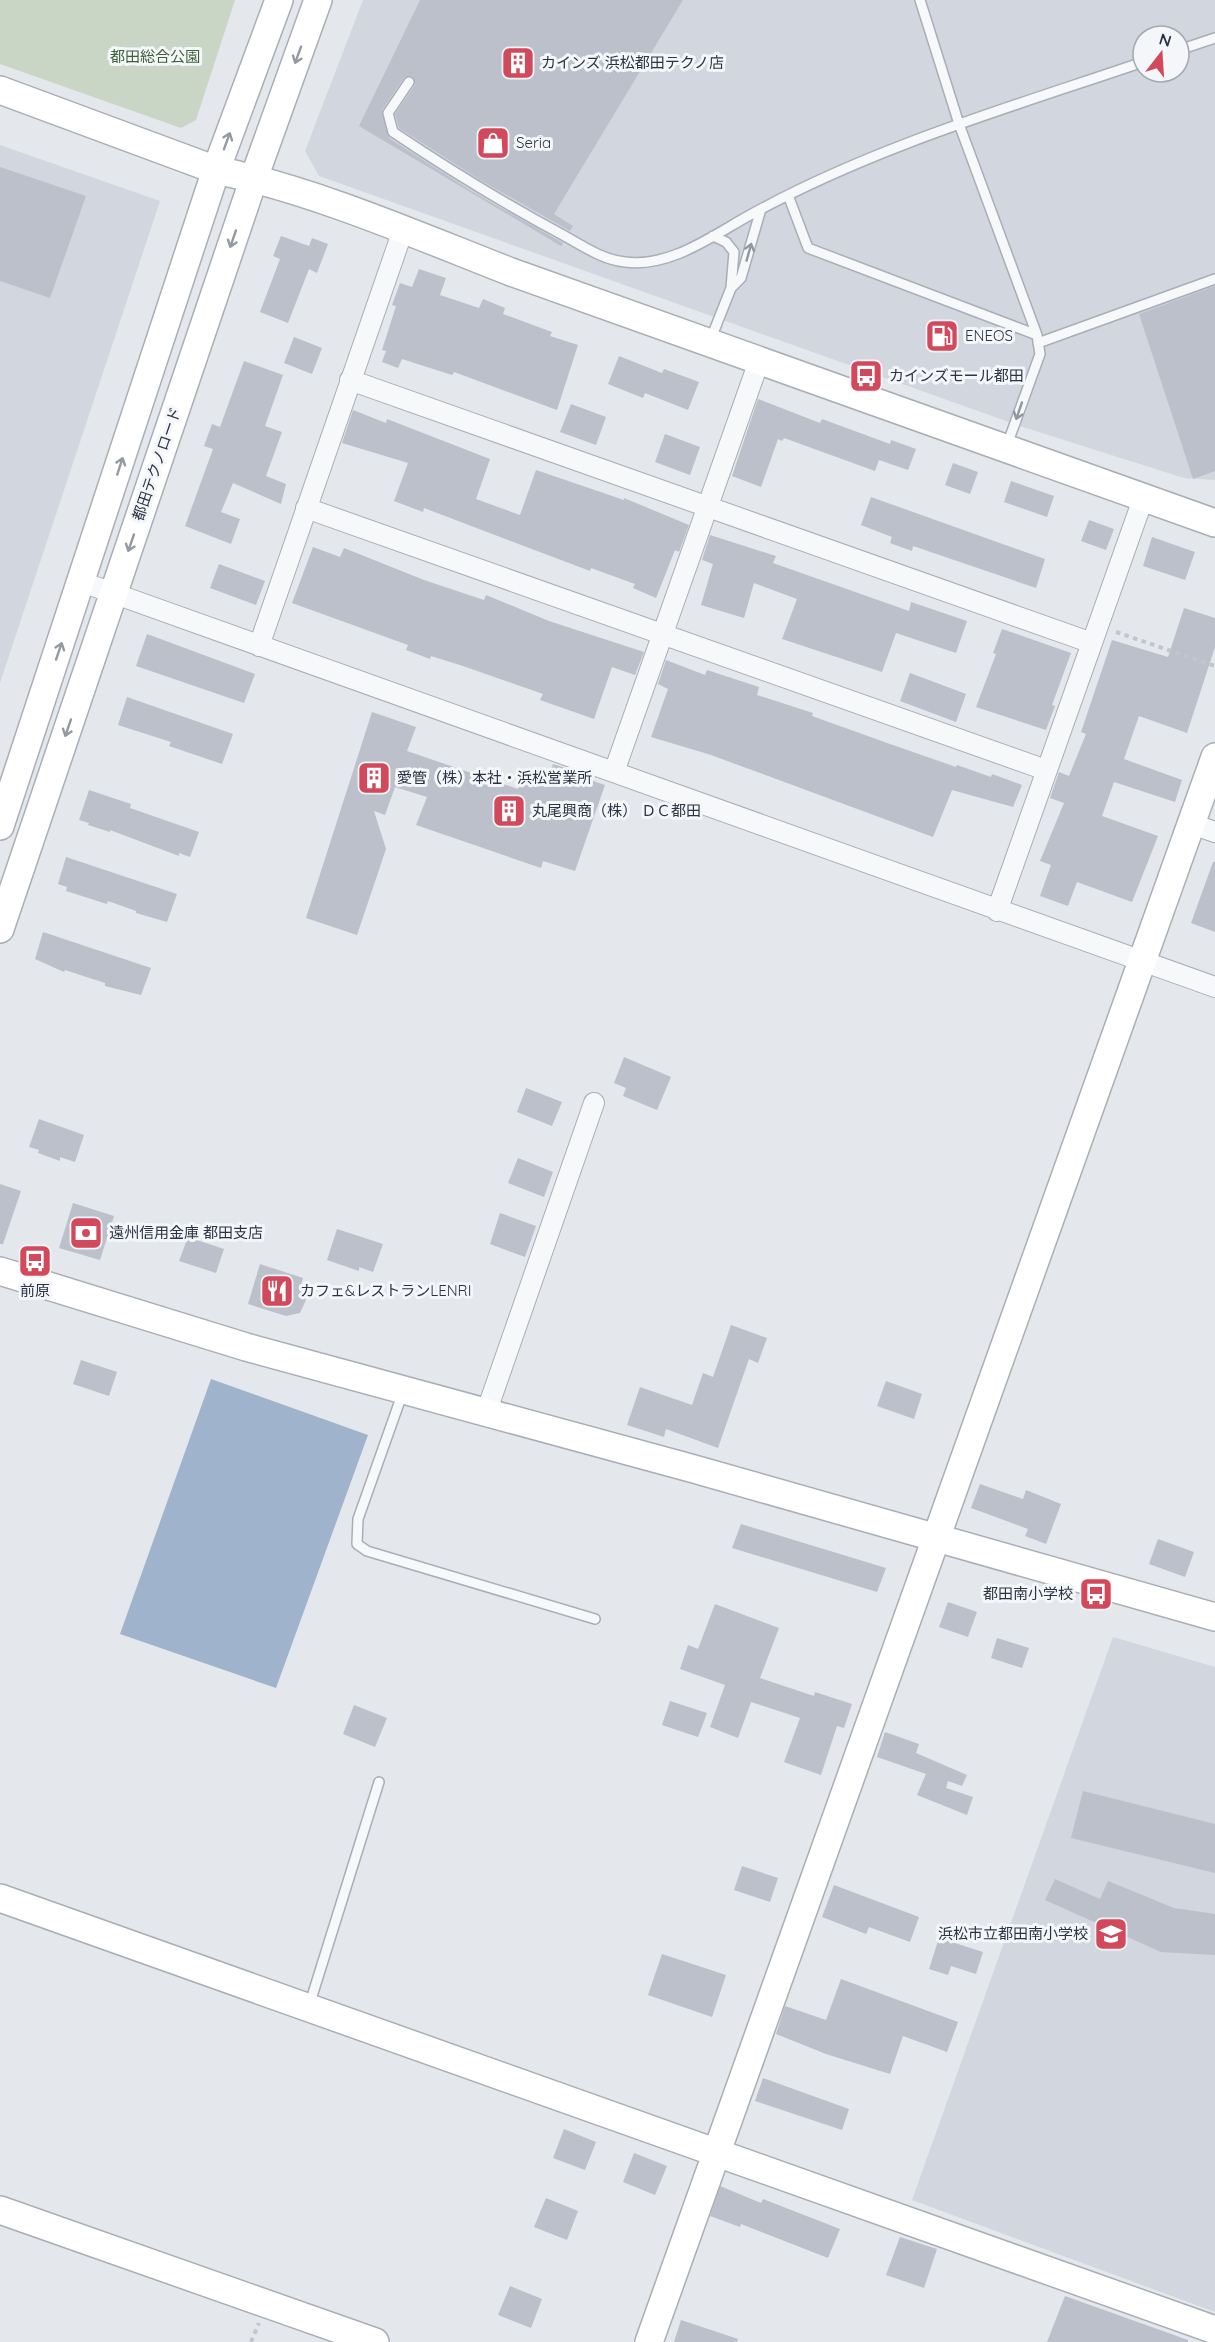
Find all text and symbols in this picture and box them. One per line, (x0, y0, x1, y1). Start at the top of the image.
north arrow (1131, 24, 1191, 84)
text: N (1157, 28, 1174, 51)
one-way arrow (292, 45, 303, 64)
building icon: カインズ 浜松都田テクノ店 (500, 45, 536, 81)
park label: 都田総合公園 (110, 47, 200, 66)
place label: カインズ 浜松都田テクノ店 (541, 53, 724, 72)
shop icon: Seria (475, 125, 511, 161)
one-way arrow (222, 132, 233, 151)
place label: Seria (516, 133, 551, 152)
one-way arrow (227, 229, 238, 248)
one-way arrow (743, 243, 755, 262)
fuel station icon: ENEOS (924, 318, 960, 354)
place label: ENEOS (965, 326, 1013, 345)
bus stop icon: カインズモール都田 (848, 358, 884, 394)
place label: カインズモール都田 (889, 366, 1024, 385)
one-way arrow (1013, 401, 1024, 420)
street label: 都田テクノロード (128, 404, 185, 523)
one-way arrow (115, 457, 126, 476)
one-way arrow (124, 533, 135, 552)
one-way arrow (54, 642, 65, 661)
one-way arrow (62, 718, 73, 737)
building icon: 愛管（株）本社・浜松営業所 (356, 760, 392, 796)
place label: 愛管（株）本社・浜松営業所 (397, 768, 592, 787)
building icon: 丸尾興商（株） ＤＣ都田 (491, 793, 527, 829)
place label: 丸尾興商（株） ＤＣ都田 (532, 801, 701, 820)
bank icon: 遠州信用金庫 都田支店 (68, 1215, 104, 1251)
place label: 遠州信用金庫 都田支店 (109, 1223, 263, 1242)
bus stop icon: 前原 (17, 1243, 53, 1279)
restaurant icon: カフェ&レストランLENRI (259, 1273, 295, 1309)
place label: 前原 (20, 1281, 50, 1300)
place label: カフェ&レストランLENRI (300, 1281, 471, 1300)
bus stop icon: 都田南小学校 (1078, 1576, 1114, 1612)
place label: 都田南小学校 (983, 1584, 1073, 1603)
school or university icon: 浜松市立都田南小学校 (1093, 1916, 1129, 1952)
place label: 浜松市立都田南小学校 (938, 1924, 1088, 1943)

